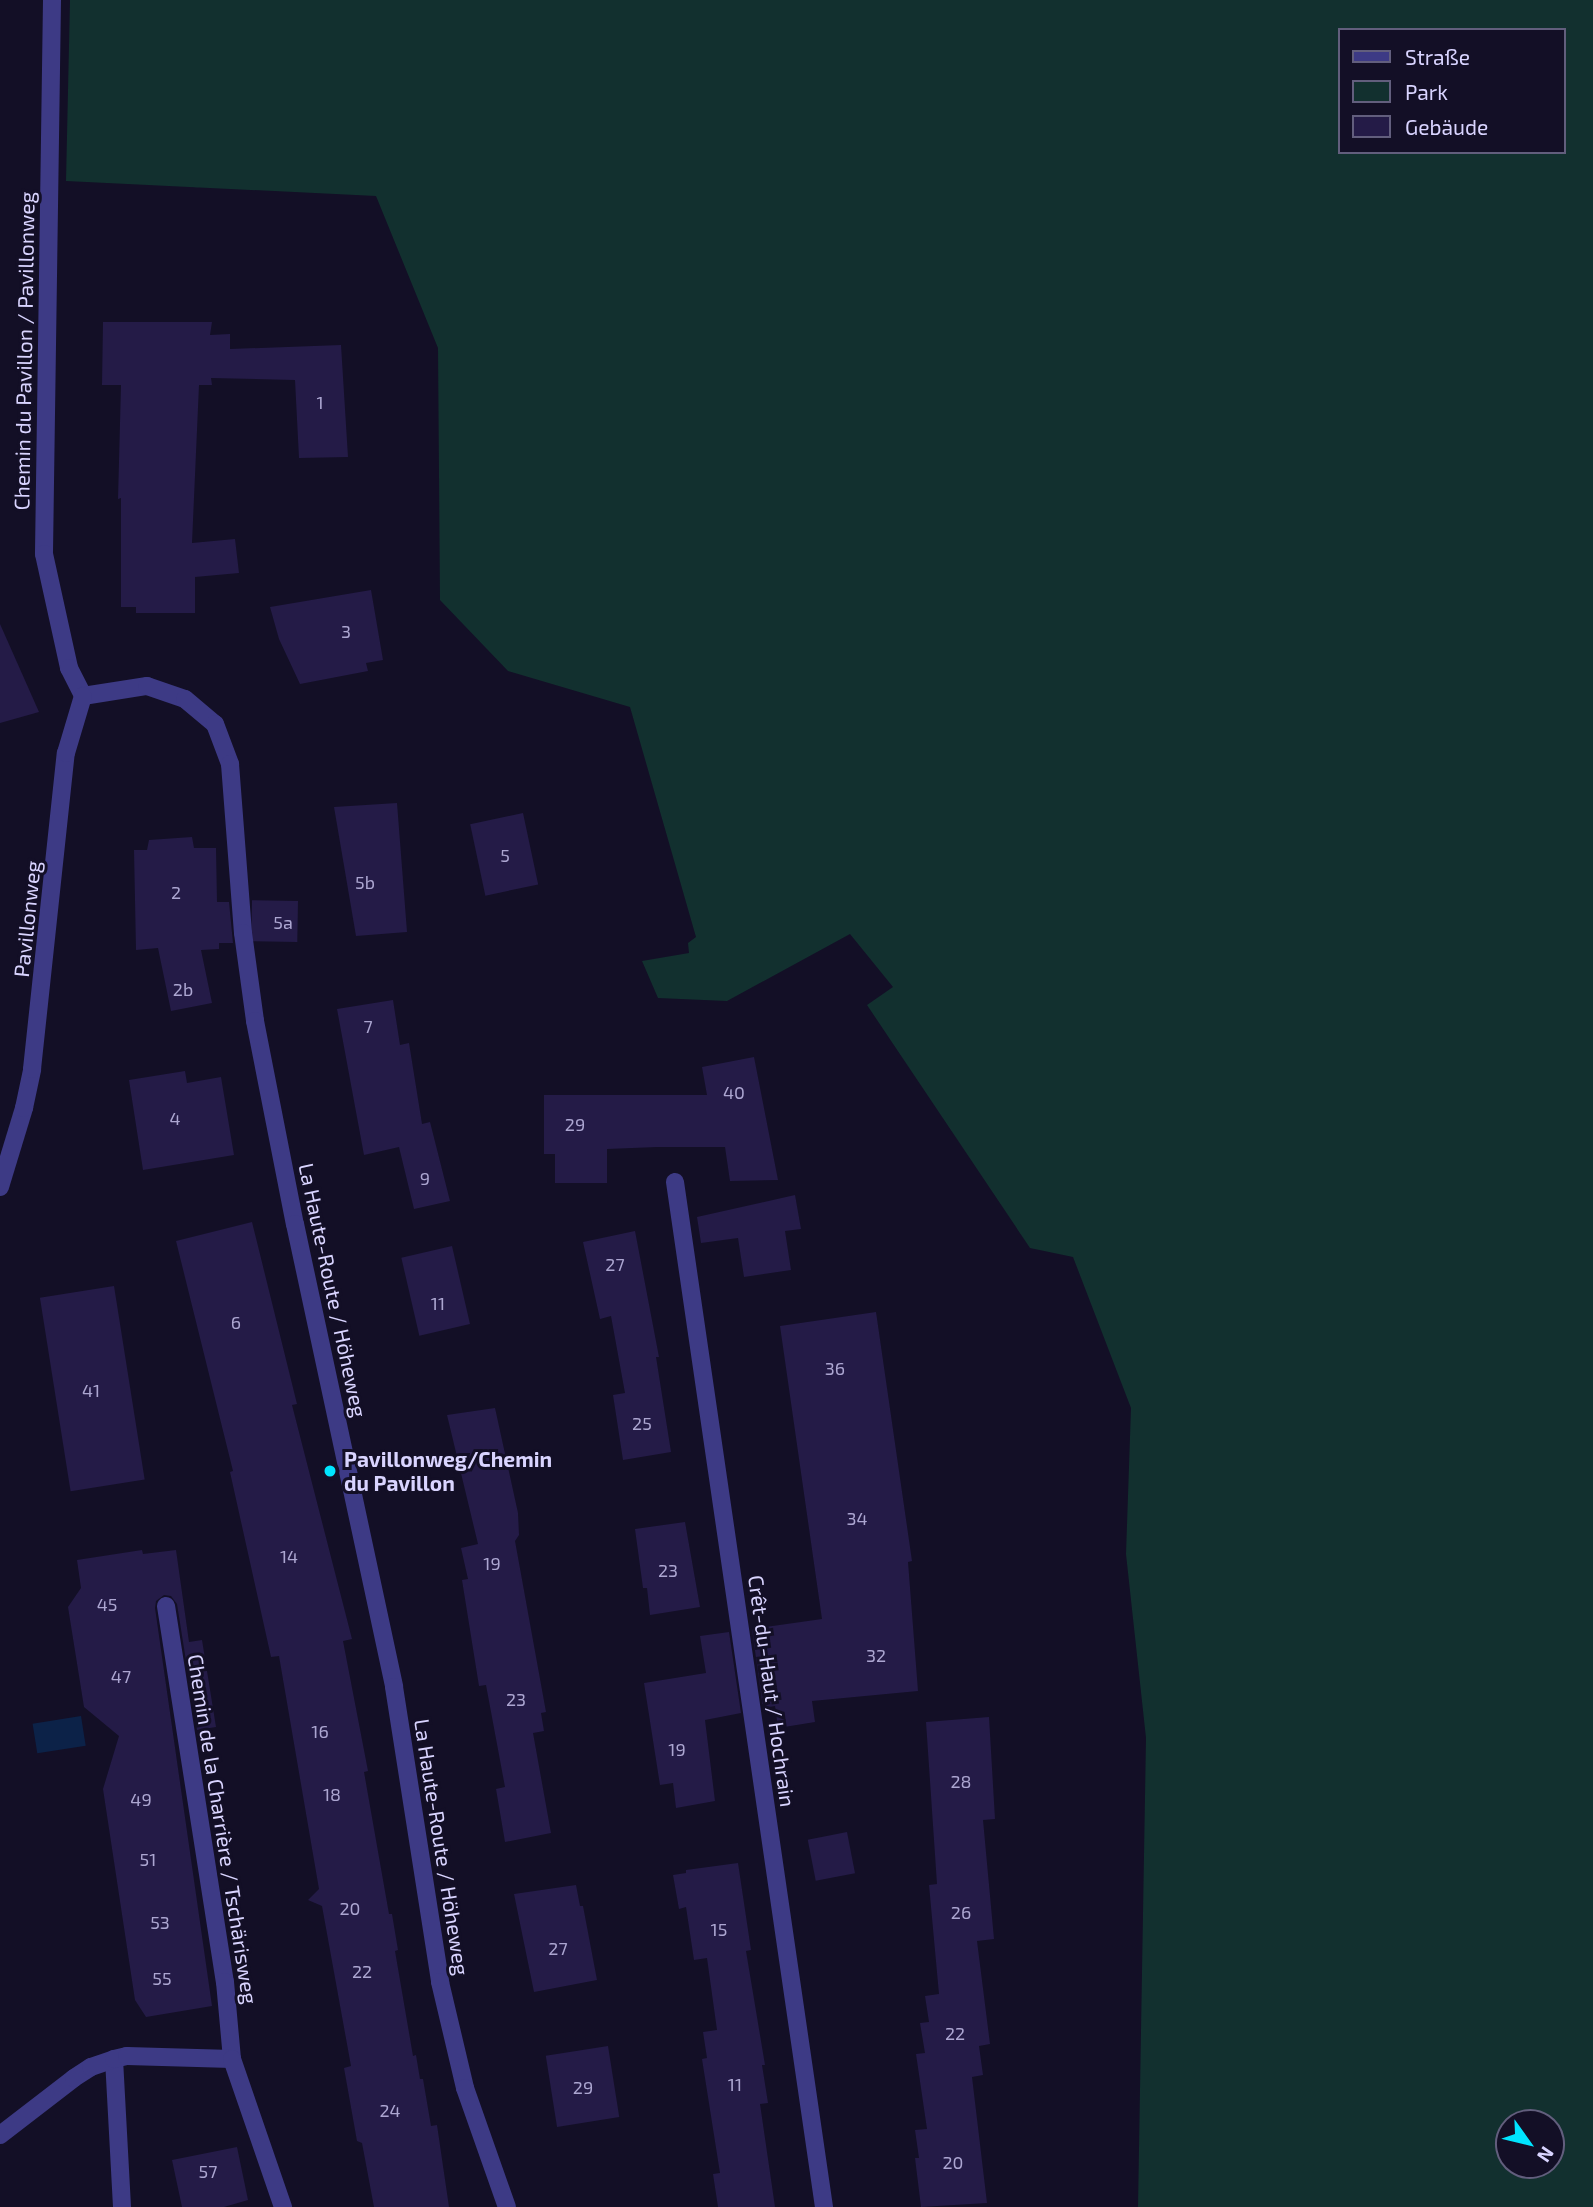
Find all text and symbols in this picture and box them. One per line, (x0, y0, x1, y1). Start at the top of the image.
legend (1338, 28, 1565, 154)
text: Straße (1405, 44, 1470, 69)
text: Park (1405, 79, 1448, 104)
text: Gebäude (1405, 114, 1488, 139)
street label: Chemin du Pavillon / Pavillonweg (9, 191, 39, 511)
house number: 1 (316, 391, 324, 413)
house number: 3 (341, 620, 351, 642)
house number: 5 (500, 844, 510, 866)
street label: Pavillonweg (8, 859, 46, 979)
house number: 5b (355, 871, 375, 893)
house number: 2 (171, 881, 181, 903)
house number: 5a (273, 911, 293, 933)
house number: 2b (173, 978, 193, 1000)
house number: 7 (363, 1015, 373, 1037)
house number: 40 (723, 1081, 745, 1103)
house number: 4 (169, 1107, 181, 1129)
house number: 29 (565, 1113, 585, 1135)
street label: La Haute-Route / Höheweg (294, 1161, 372, 1419)
house number: 9 (420, 1167, 430, 1189)
house number: 27 (605, 1253, 625, 1275)
house number: 11 (431, 1292, 445, 1314)
house number: 6 (231, 1311, 241, 1333)
house number: 36 (825, 1357, 845, 1379)
house number: 41 (82, 1379, 100, 1401)
house number: 25 (632, 1412, 652, 1434)
place label: Pavillonweg/Chemin du Pavillon (344, 1446, 552, 1496)
marker: Pavillonweg/Chemin du Pavillon (322, 1463, 338, 1479)
house number: 34 (846, 1507, 868, 1529)
house number: 14 (280, 1545, 298, 1567)
house number: 19 (483, 1552, 501, 1574)
house number: 23 (658, 1559, 678, 1581)
street label: Crêt-du-Haut / Hochrain (743, 1574, 801, 1808)
house number: 45 (97, 1593, 117, 1615)
house number: 32 (866, 1644, 886, 1666)
street label: Chemin de la Charrière / Tschärisweg (183, 1652, 263, 2006)
house number: 47 (111, 1665, 131, 1687)
house number: 23 (506, 1688, 526, 1710)
street label: La Haute-Route / Höheweg (409, 1717, 475, 1977)
house number: 16 (311, 1720, 329, 1742)
house number: 19 (668, 1738, 686, 1760)
house number: 28 (950, 1770, 972, 1792)
house number: 18 (323, 1783, 341, 1805)
house number: 49 (130, 1788, 152, 1810)
house number: 51 (140, 1848, 156, 1870)
house number: 20 (340, 1897, 360, 1919)
house number: 26 (951, 1901, 971, 1923)
house number: 53 (150, 1911, 170, 1933)
house number: 15 (711, 1918, 727, 1940)
house number: 27 (548, 1937, 568, 1959)
house number: 22 (352, 1960, 372, 1982)
house number: 55 (152, 1967, 172, 1989)
house number: 22 (945, 2022, 965, 2044)
house number: 11 (728, 2073, 742, 2095)
house number: 29 (573, 2076, 593, 2098)
house number: 24 (379, 2099, 401, 2121)
north arrow (1495, 2109, 1565, 2179)
text: N (1533, 2143, 1560, 2167)
house number: 20 (943, 2151, 963, 2173)
house number: 57 (199, 2160, 217, 2182)

